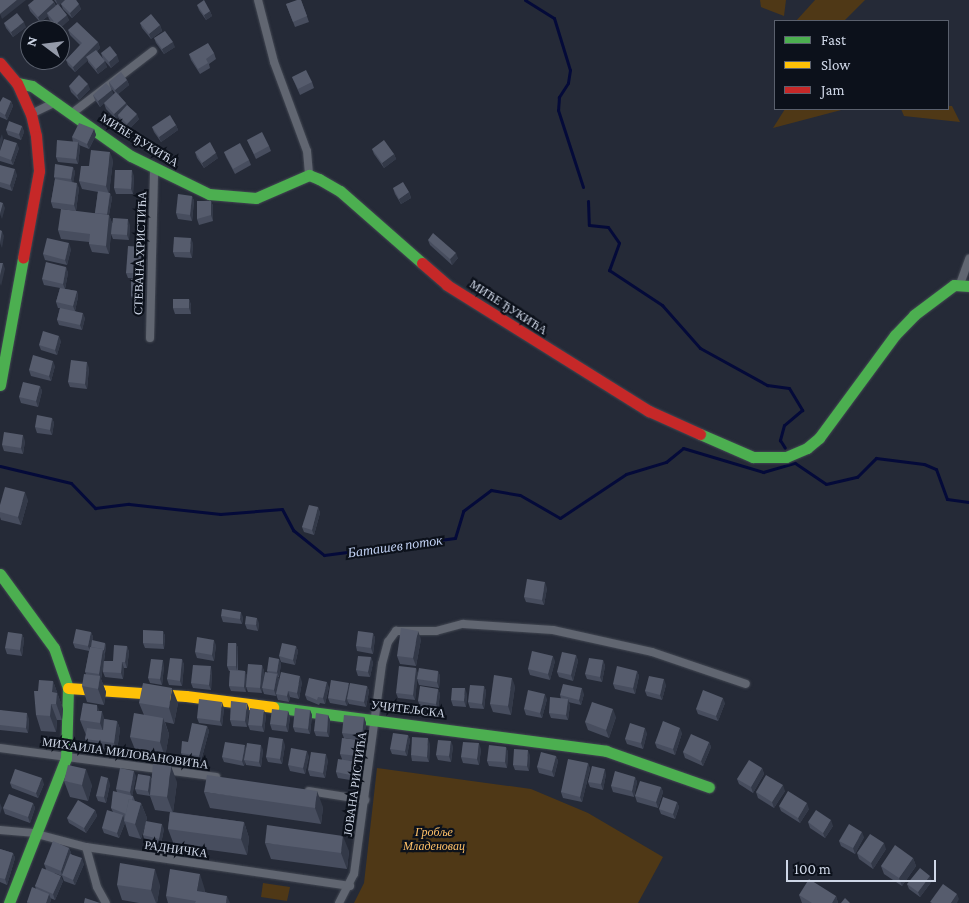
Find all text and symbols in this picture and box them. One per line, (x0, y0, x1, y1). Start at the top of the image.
north arrow (20, 20, 70, 70)
legend (774, 20, 949, 110)
text: Fast (821, 32, 846, 48)
text: N (23, 35, 40, 48)
text: Slow (821, 57, 850, 73)
text: Jam (821, 82, 844, 98)
street label: МИЋЕ ЂУКИЋА (97, 111, 181, 171)
street label: СТЕВАНА ХРИСТИЋА (132, 191, 150, 315)
street label: МИЋЕ ЂУКИЋА (467, 278, 549, 338)
water label: Баташев поток (346, 531, 444, 561)
street label: УЧИТЕЉСКА (370, 698, 446, 722)
street label: ЈОВАНА РИСТИЋА (342, 731, 370, 837)
street label: МИХАИЛА МИЛОВАНОВИЋА (41, 735, 209, 773)
park label: Гробље Младеновац (403, 826, 465, 854)
street label: РАДНИЧКА (143, 838, 209, 862)
scale bar (789, 850, 939, 882)
text: 100 m (794, 861, 831, 877)

